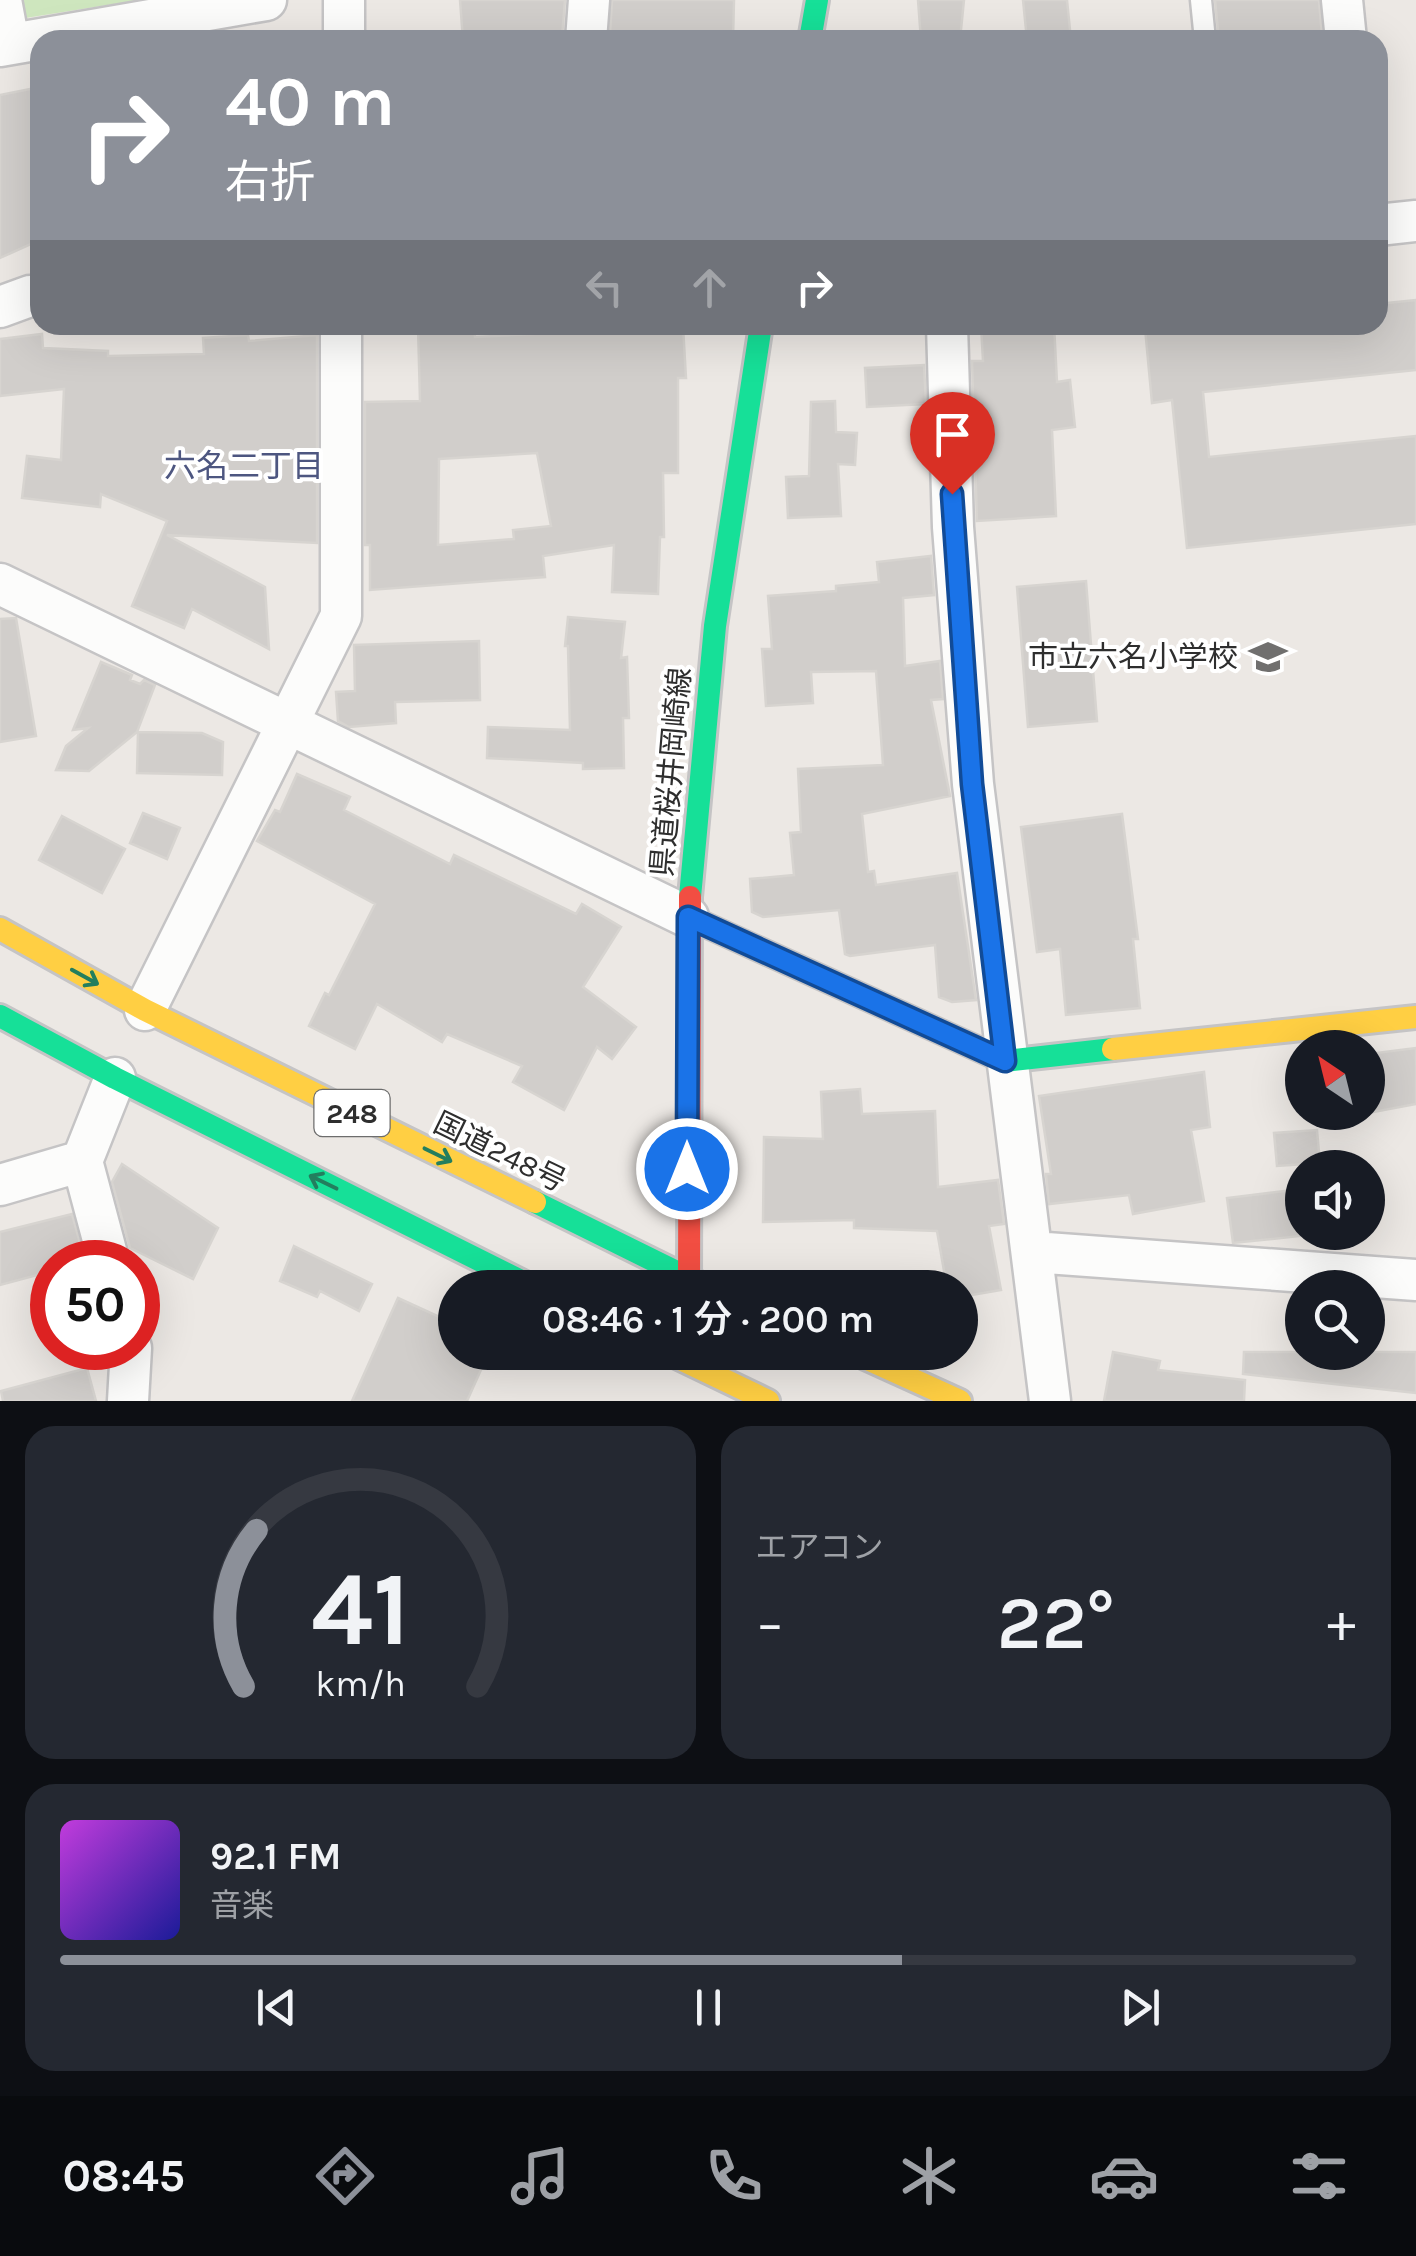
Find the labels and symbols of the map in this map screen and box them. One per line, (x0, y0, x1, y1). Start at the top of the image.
pin (910, 392, 995, 495)
district label: 六名二丁目 (164, 448, 324, 485)
school or university icon: 市立六名小学校 (1247, 636, 1289, 678)
place label: 市立六名小学校 (1028, 639, 1238, 675)
street label: 県道桜井岡崎線 (644, 666, 698, 878)
one-way arrow (70, 967, 99, 987)
north arrow (1285, 1030, 1385, 1130)
road number: 248 (314, 1090, 390, 1136)
street label: 国道248号 (428, 1105, 572, 1199)
position arrow (635, 1117, 739, 1221)
one-way arrow (422, 1146, 452, 1165)
one-way arrow (308, 1171, 338, 1190)
speed limit sign: 50 (30, 1240, 160, 1370)

